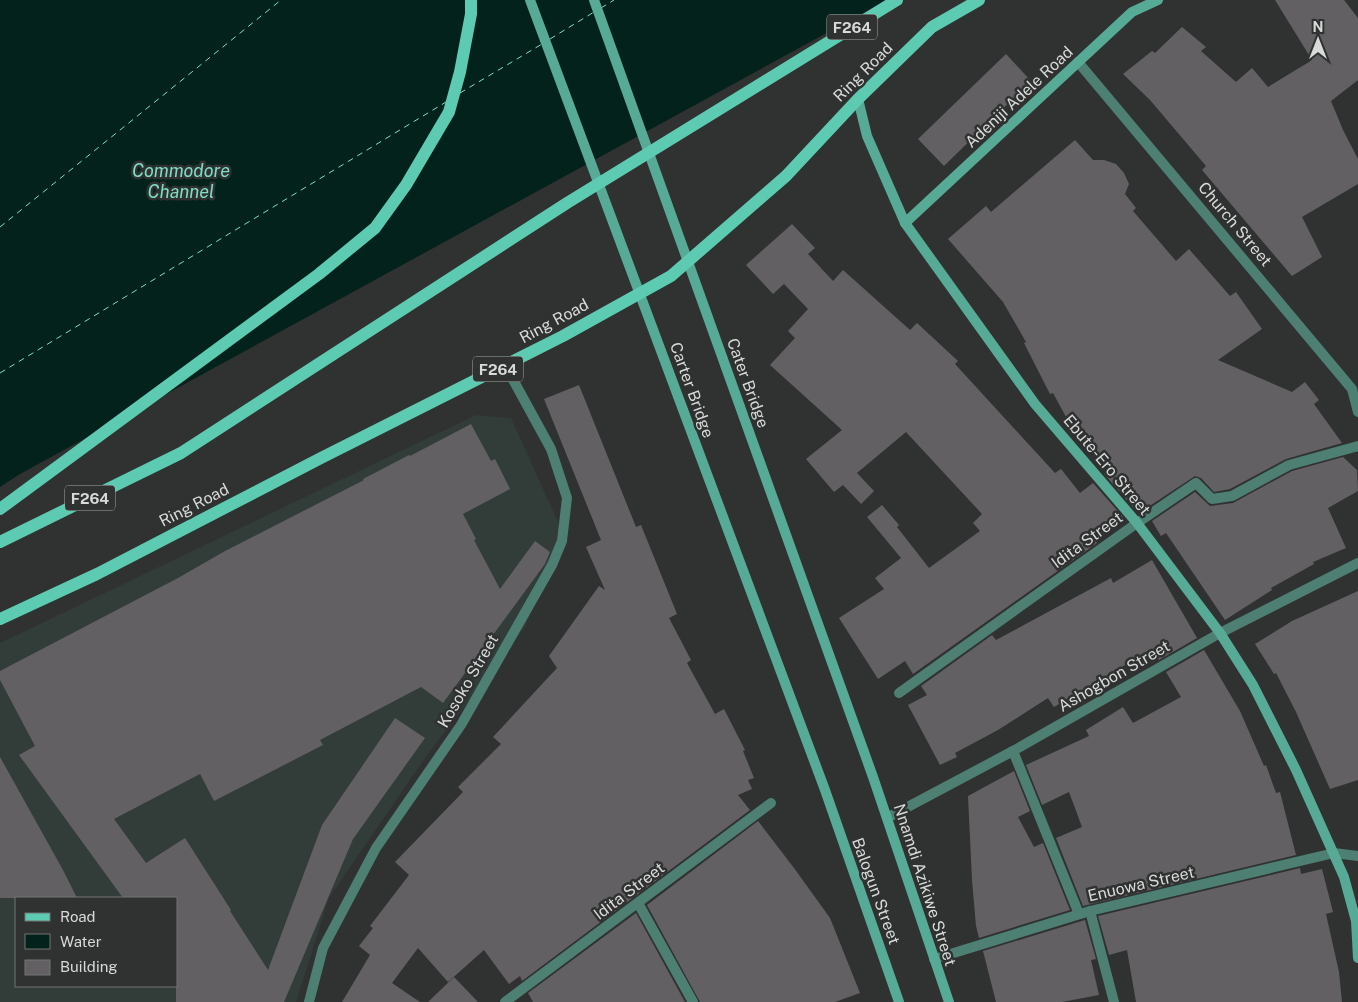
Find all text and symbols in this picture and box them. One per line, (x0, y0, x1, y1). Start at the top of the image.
road number: F264 (827, 15, 877, 40)
north arrow (1293, 15, 1343, 65)
text: N (1313, 19, 1323, 35)
street label: Ring Road (829, 38, 897, 106)
street label: Adeniji Adele Road (961, 42, 1077, 152)
water label: Commodore Channel (132, 160, 230, 202)
street label: Church Street (1194, 178, 1276, 270)
street label: Ring Road (516, 295, 592, 347)
street label: Cater Bridge (723, 336, 773, 430)
street label: Carter Bridge (666, 340, 718, 440)
road number: F264 (473, 356, 523, 382)
street label: Ebute-Ero Street (1059, 411, 1155, 519)
street label: Ring Road (156, 479, 232, 531)
road number: F264 (65, 486, 115, 510)
street label: Idita Street (1048, 508, 1126, 572)
street label: Kosoko Street (434, 631, 502, 731)
street label: Ashogbon Street (1055, 636, 1173, 716)
street label: Nnamdi Azikiwe Street (890, 801, 960, 969)
street label: Balogun Street (848, 835, 904, 947)
street label: Idita Street (590, 858, 668, 924)
street label: Enuowa Street (1086, 862, 1196, 906)
legend (15, 897, 178, 987)
text: Road (60, 908, 96, 925)
text: Water (60, 933, 102, 950)
text: Building (60, 958, 118, 975)

